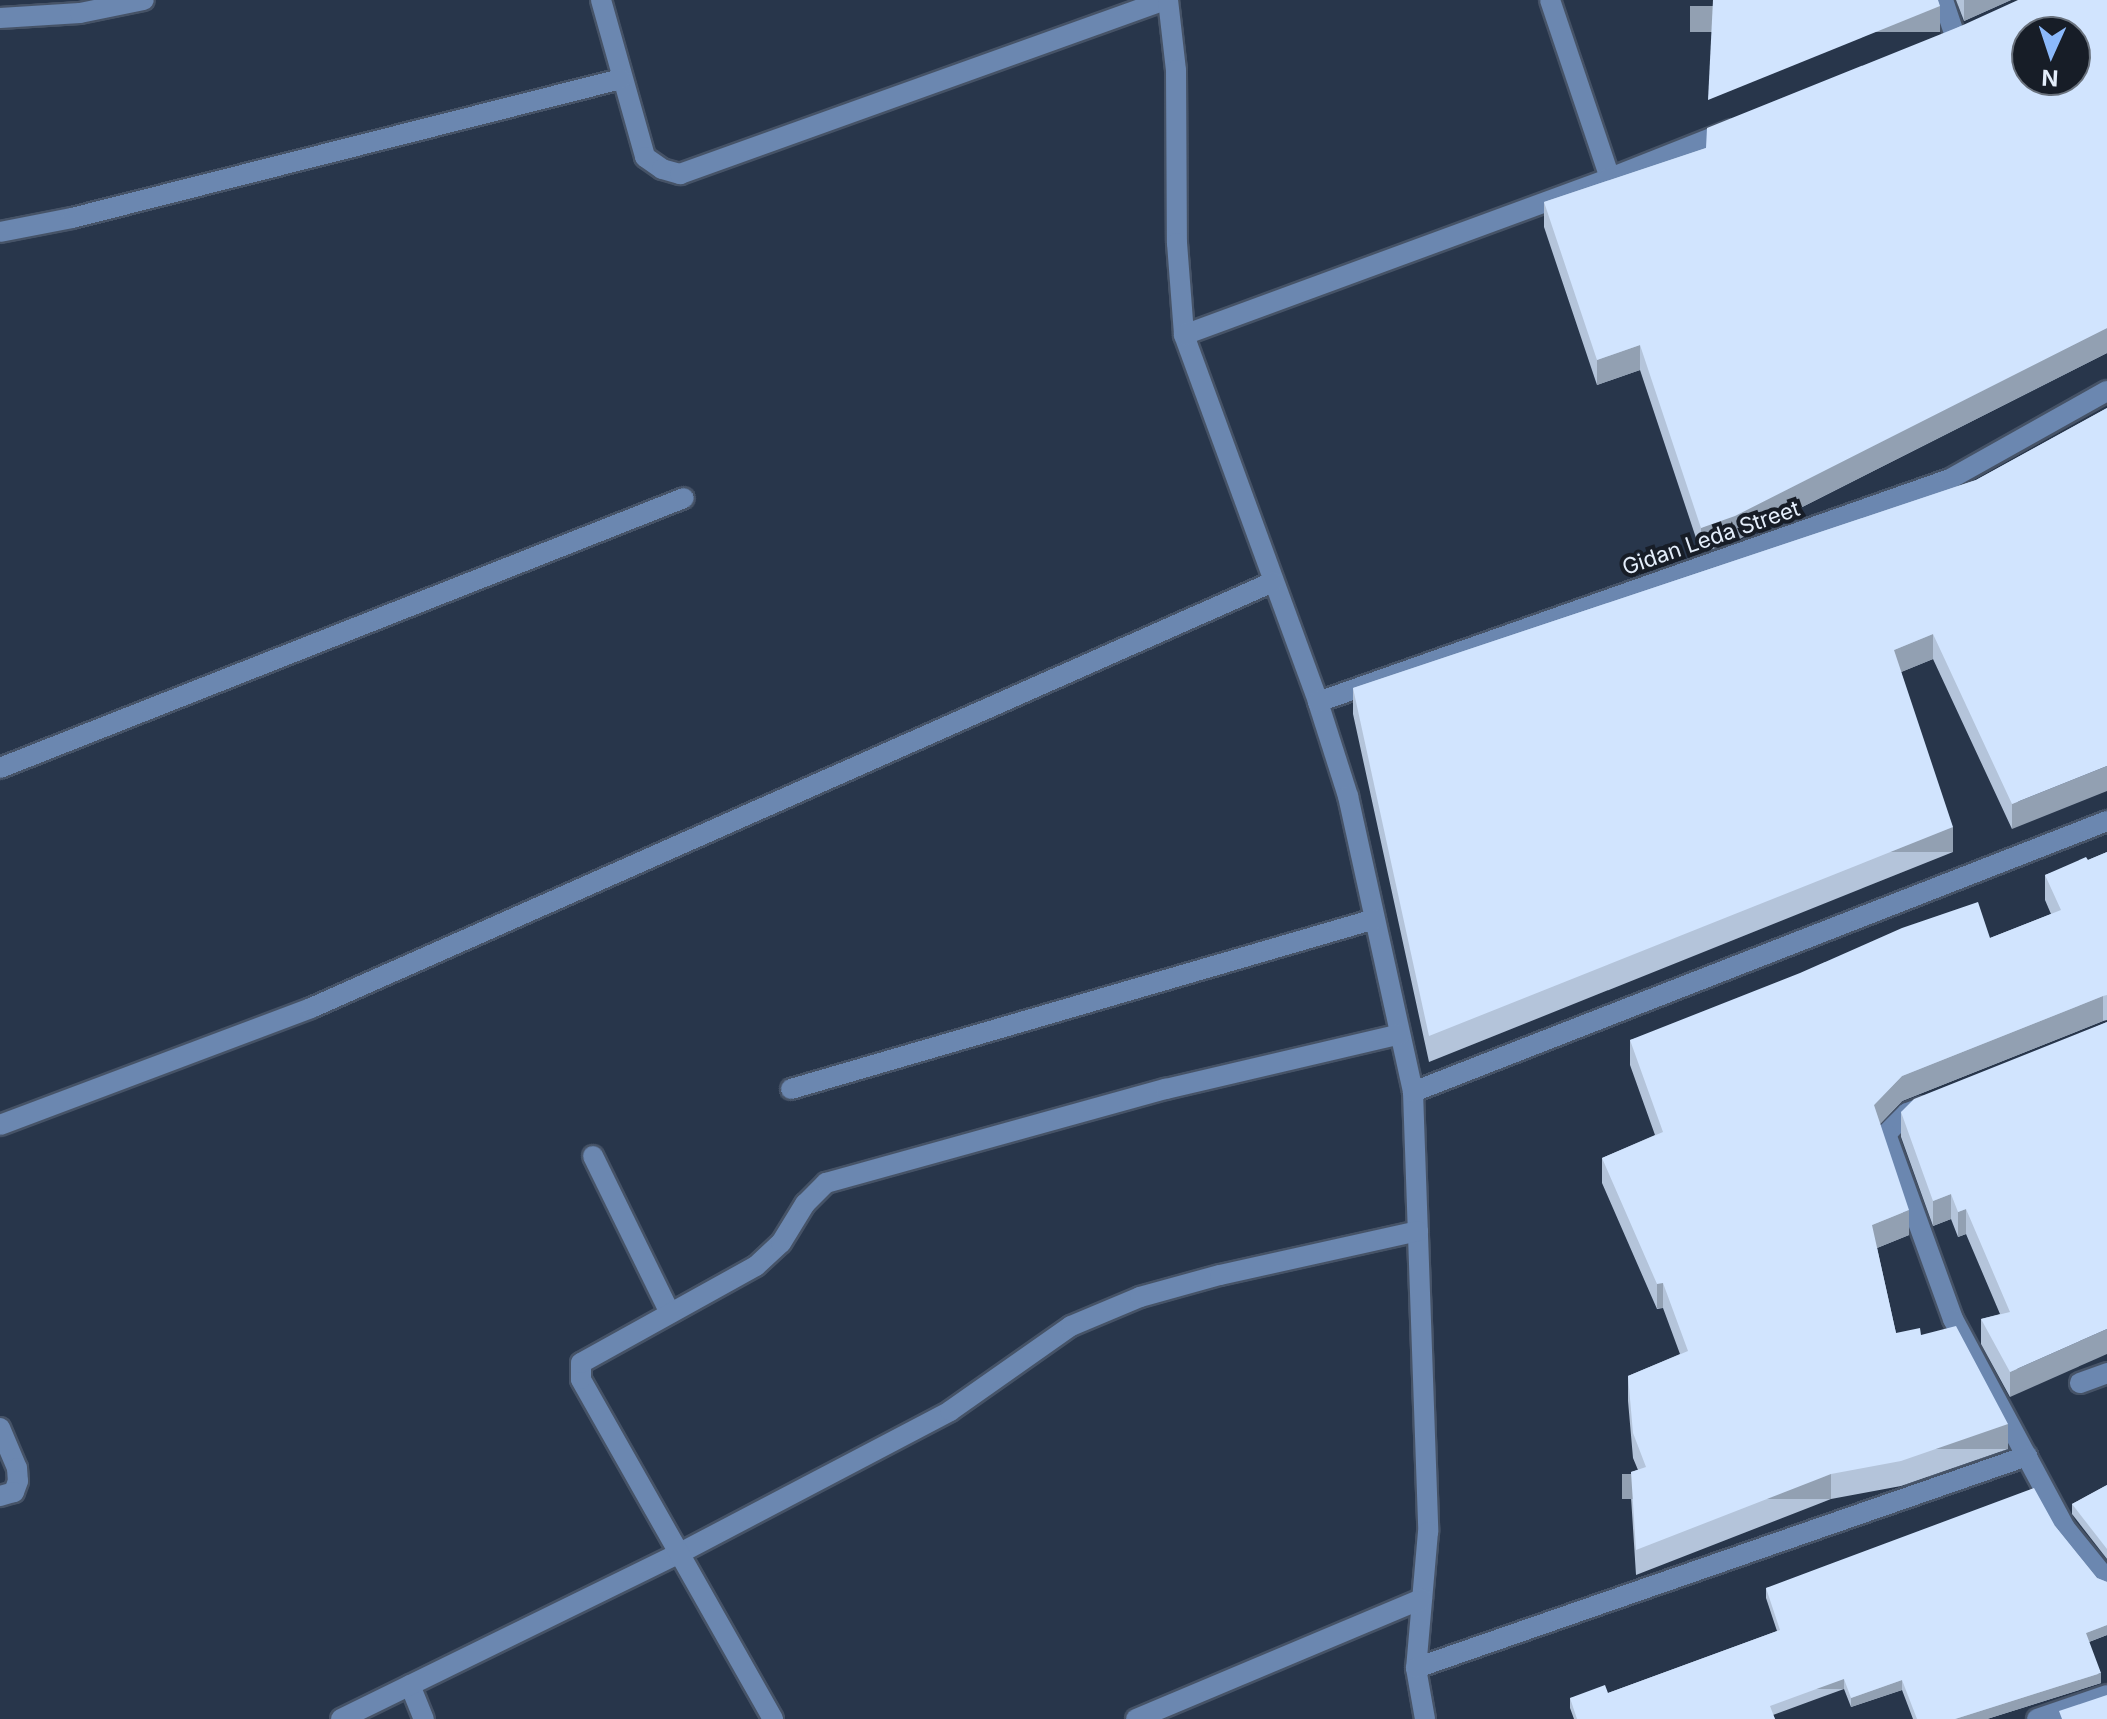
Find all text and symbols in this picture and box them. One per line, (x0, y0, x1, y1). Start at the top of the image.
north arrow (2011, 16, 2091, 96)
text: N (2041, 65, 2059, 91)
street label: Gidan Leda Street (1619, 495, 1803, 581)

